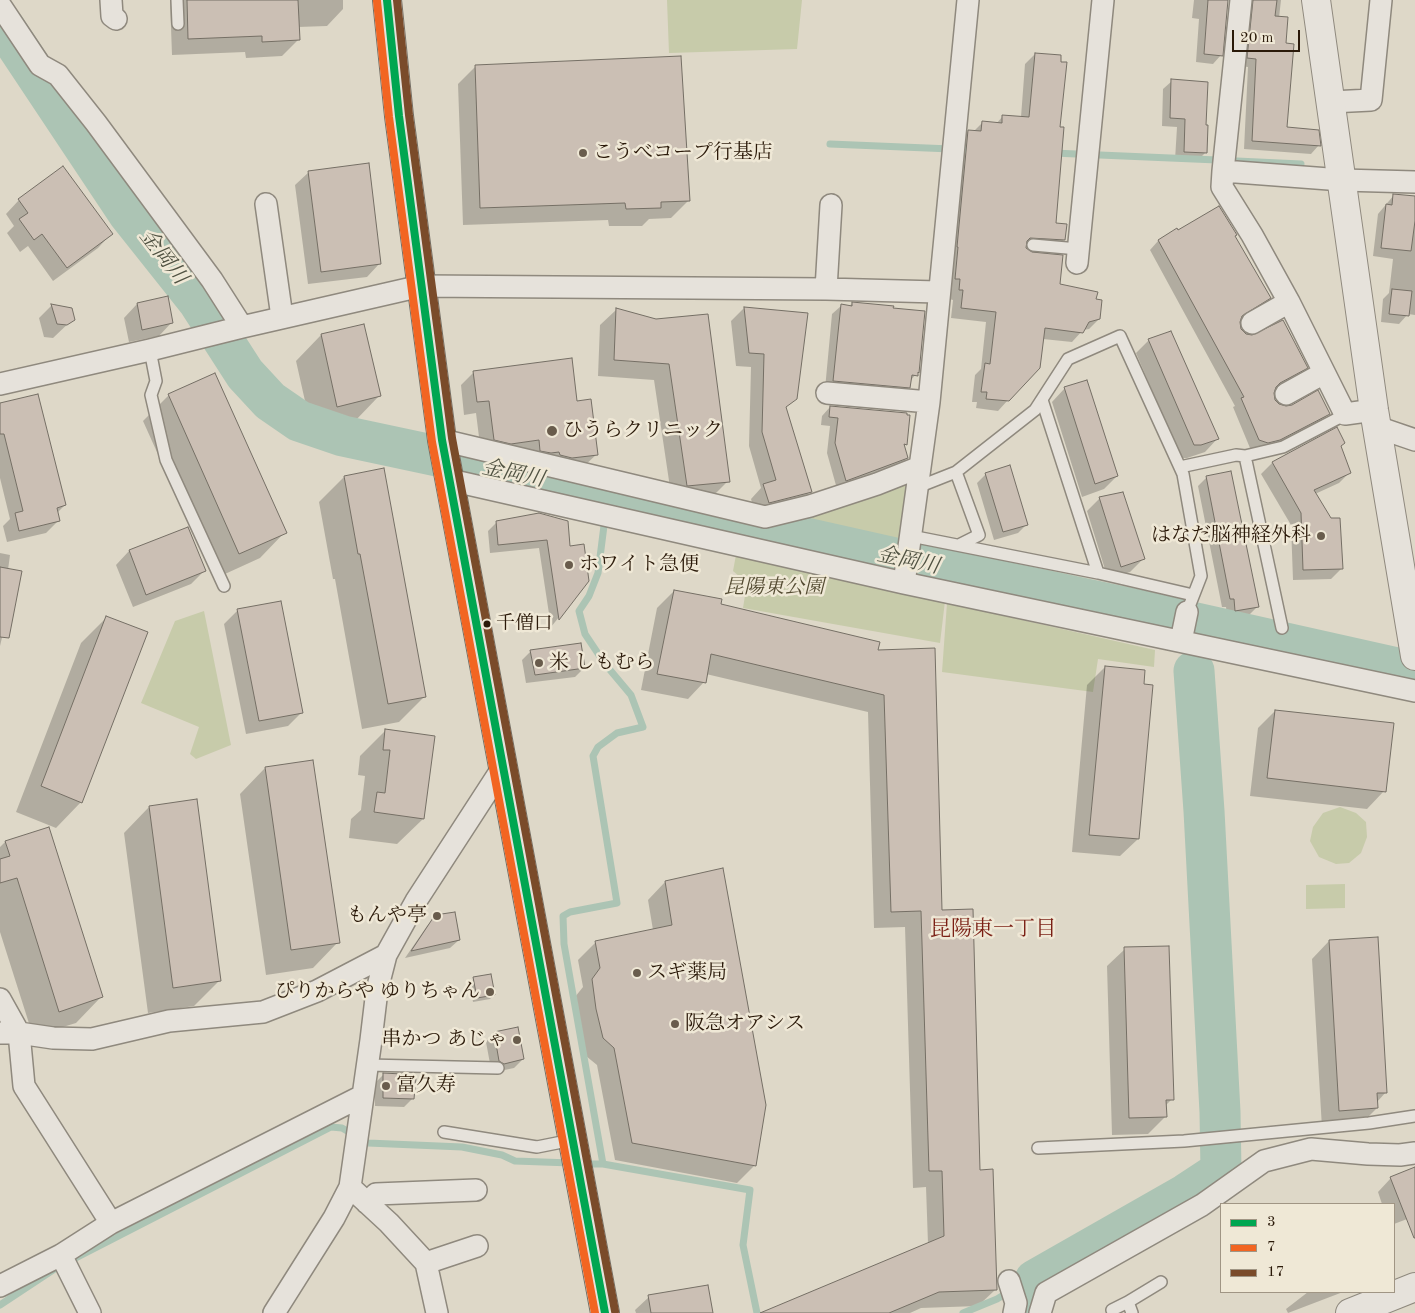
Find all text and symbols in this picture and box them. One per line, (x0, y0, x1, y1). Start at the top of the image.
scale bar (1235, 20, 1302, 52)
text: 20 m (1240, 31, 1274, 46)
place label: こうべコープ行基店 (593, 141, 773, 165)
marker: こうべコープ行基店 (577, 147, 589, 159)
water label: 金岡川 (134, 224, 192, 290)
place label: ひうらクリニック (563, 419, 723, 443)
marker: ひうらクリニック (545, 424, 559, 438)
water label: 金岡川 (480, 455, 546, 493)
place label: はなだ脳神経外科 (1151, 524, 1311, 548)
marker: はなだ脳神経外科 (1315, 530, 1327, 542)
water label: 金岡川 (875, 542, 941, 580)
place label: ホワイト急便 (579, 553, 699, 577)
marker: ホワイト急便 (563, 559, 575, 571)
park label: 昆陽東公園 (724, 576, 824, 600)
place label: 千僧口 (496, 613, 553, 635)
marker: 千僧口 (482, 619, 492, 629)
place label: 米 しもむら (549, 651, 655, 675)
marker: 米 しもむら (533, 657, 545, 669)
place label: もんや亭 (347, 904, 427, 928)
marker: もんや亭 (431, 910, 443, 922)
district label: 昆陽東一丁目 (930, 916, 1056, 942)
place label: スギ薬局 (647, 961, 727, 985)
marker: スギ薬局 (631, 967, 643, 979)
place label: ぴりからや ゆりちゃん (274, 980, 480, 1004)
marker: ぴりからや ゆりちゃん (484, 986, 496, 998)
place label: 阪急オアシス (685, 1012, 805, 1036)
marker: 阪急オアシス (669, 1018, 681, 1030)
place label: 串かつ あじゃ (381, 1028, 507, 1052)
marker: 串かつ あじゃ (511, 1034, 523, 1046)
place label: 富久寿 (396, 1074, 456, 1098)
marker: 富久寿 (380, 1080, 392, 1092)
legend (1220, 1203, 1395, 1293)
text: 3 (1267, 1215, 1276, 1230)
text: 7 (1267, 1240, 1276, 1255)
text: 17 (1267, 1265, 1284, 1280)

